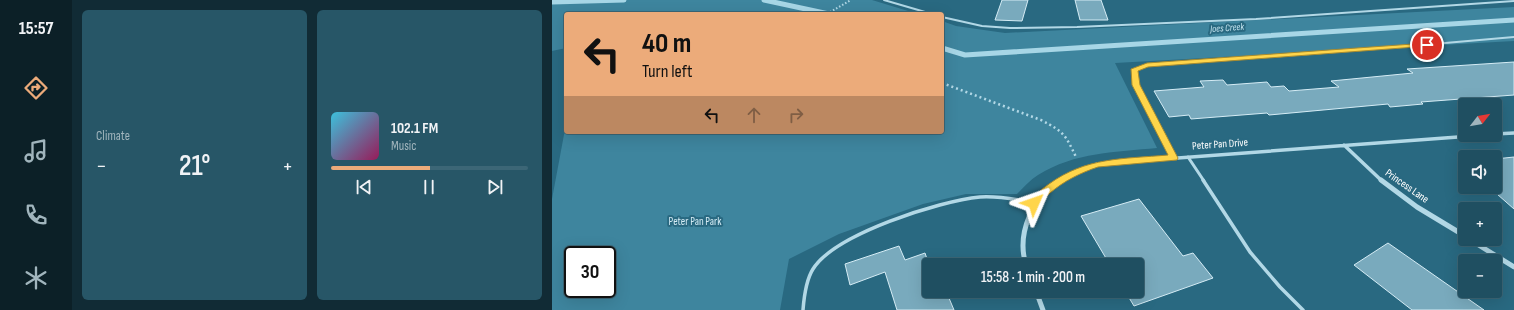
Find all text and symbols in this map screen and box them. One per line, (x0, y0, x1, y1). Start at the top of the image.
text: 15:57 (19, 18, 53, 39)
water label: Joes Creek (1209, 21, 1245, 35)
text: 40 m (642, 27, 691, 60)
icon: left (576, 28, 628, 80)
pin (1410, 28, 1444, 62)
icon: arrive (1416, 34, 1438, 56)
text: Turn left (642, 61, 693, 82)
icon: directions (22, 74, 50, 102)
north arrow (1458, 98, 1502, 142)
map controls (1458, 98, 1502, 298)
icon: left (701, 104, 723, 126)
icon: ahead (743, 104, 765, 126)
icon: right (785, 104, 807, 126)
text: 102.1 FM (391, 119, 438, 138)
text: Climate (96, 128, 130, 144)
street label: Peter Pan Drive (1192, 136, 1248, 152)
icon: music (22, 137, 50, 165)
text: Music (391, 138, 416, 154)
text: 21° (179, 148, 210, 184)
button: sound (1458, 150, 1502, 194)
text: − (96, 153, 107, 180)
text: + (282, 153, 293, 180)
street label: Princess Lane (1383, 166, 1431, 206)
icon: previous (353, 176, 375, 198)
icon: pause (418, 176, 440, 198)
icon: next (484, 176, 506, 198)
position arrow (1013, 182, 1055, 224)
icon: phone (22, 201, 50, 229)
button: + (1458, 202, 1502, 246)
park label: Peter Pan Park (669, 215, 722, 228)
speed limit sign: 30 (564, 246, 616, 298)
button: − (1458, 254, 1502, 298)
icon: climate (22, 264, 50, 292)
text: 15:58 · 1 min · 200 m (981, 268, 1085, 287)

